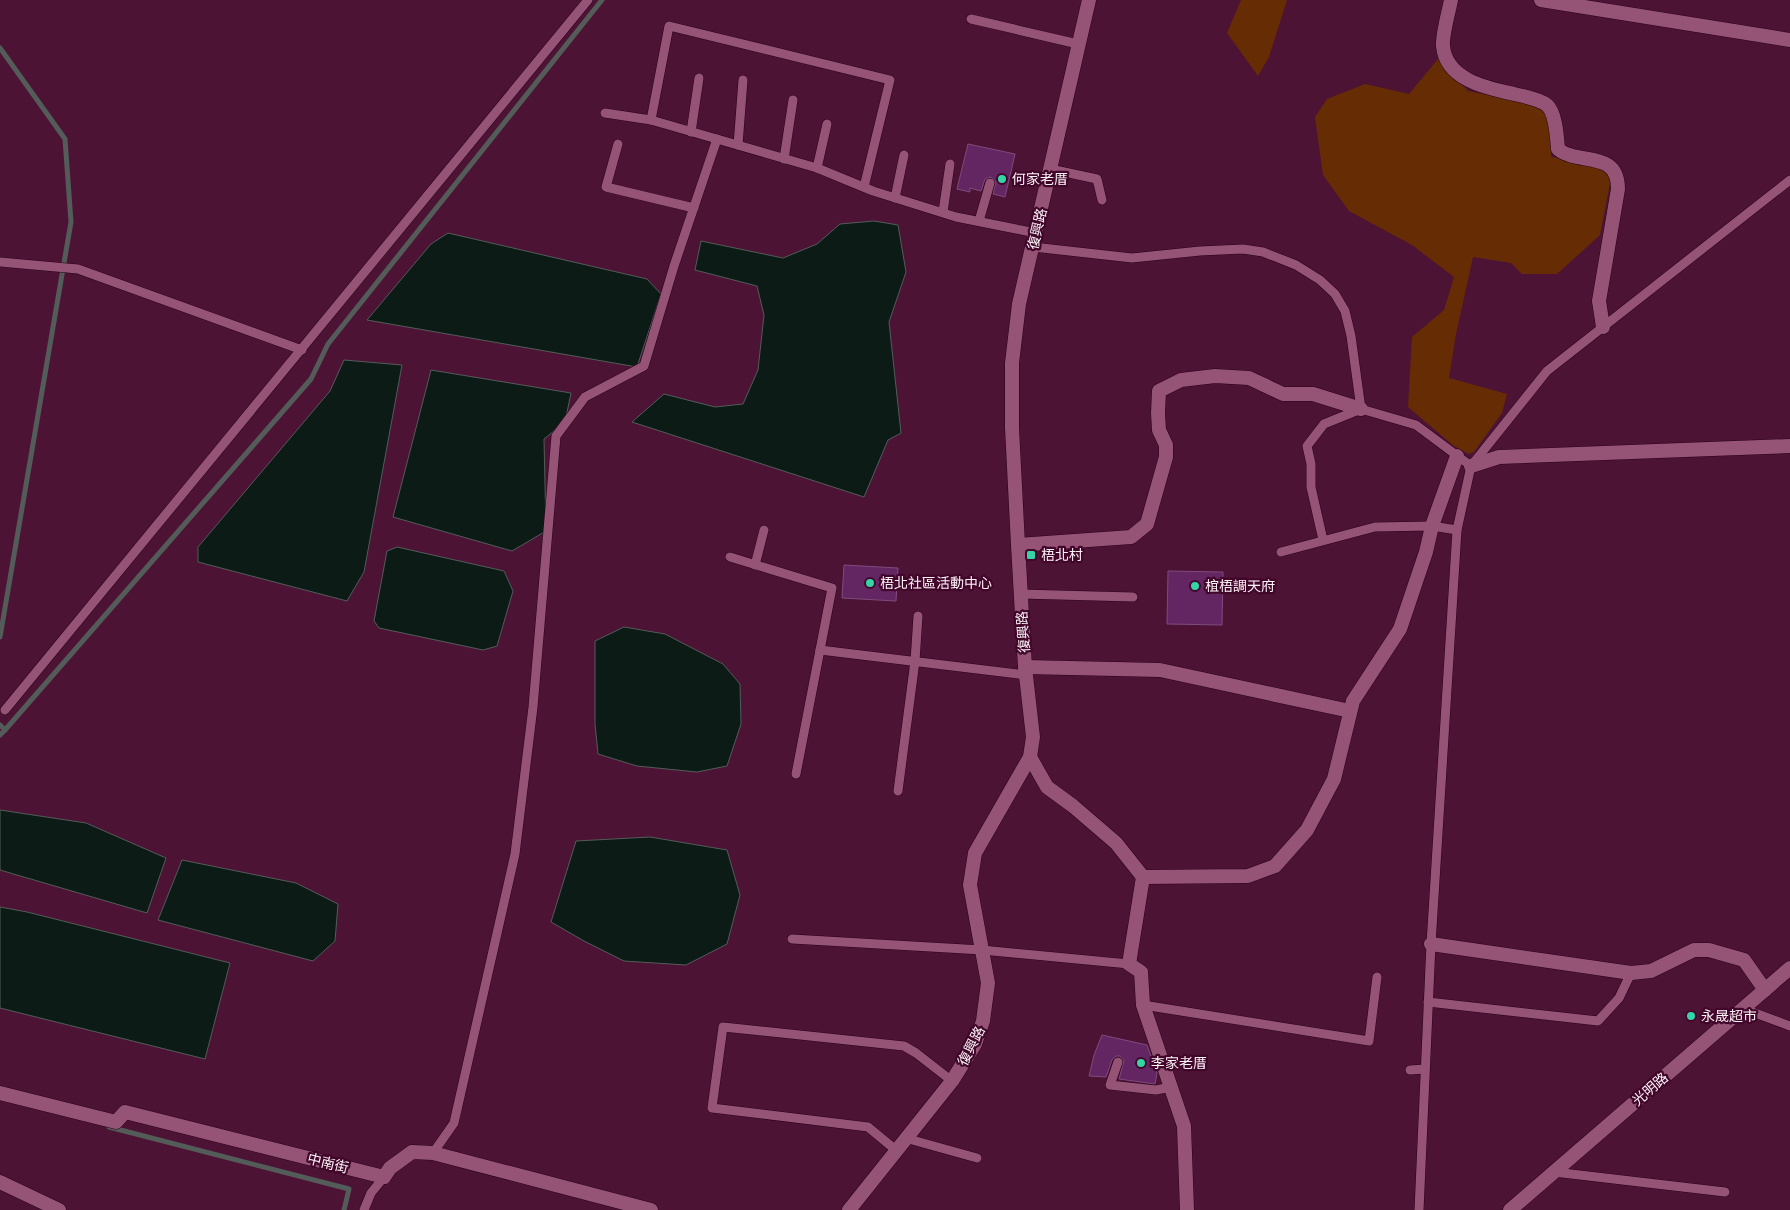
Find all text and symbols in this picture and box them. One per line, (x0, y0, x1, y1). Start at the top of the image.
place label: 何家老厝 (1012, 171, 1068, 187)
marker: 何家老厝 (996, 173, 1008, 185)
street label: 復興路 (1024, 207, 1050, 251)
place label: 梧北村 (1041, 547, 1083, 563)
marker: 梧北村 (1025, 549, 1037, 561)
place label: 梧北社區活動中心 (880, 575, 992, 591)
marker: 梧北社區活動中心 (864, 577, 876, 589)
place label: 椬梧調天府 (1205, 578, 1275, 594)
marker: 椬梧調天府 (1189, 580, 1201, 592)
street label: 復興路 (1014, 610, 1032, 654)
place label: 永晟超市 (1701, 1008, 1757, 1024)
marker: 永晟超市 (1685, 1010, 1697, 1022)
street label: 復興路 (954, 1024, 988, 1068)
place label: 李家老厝 (1151, 1055, 1207, 1071)
marker: 李家老厝 (1135, 1057, 1147, 1069)
street label: 光明路 (1629, 1069, 1671, 1109)
street label: 中南街 (306, 1150, 350, 1176)

